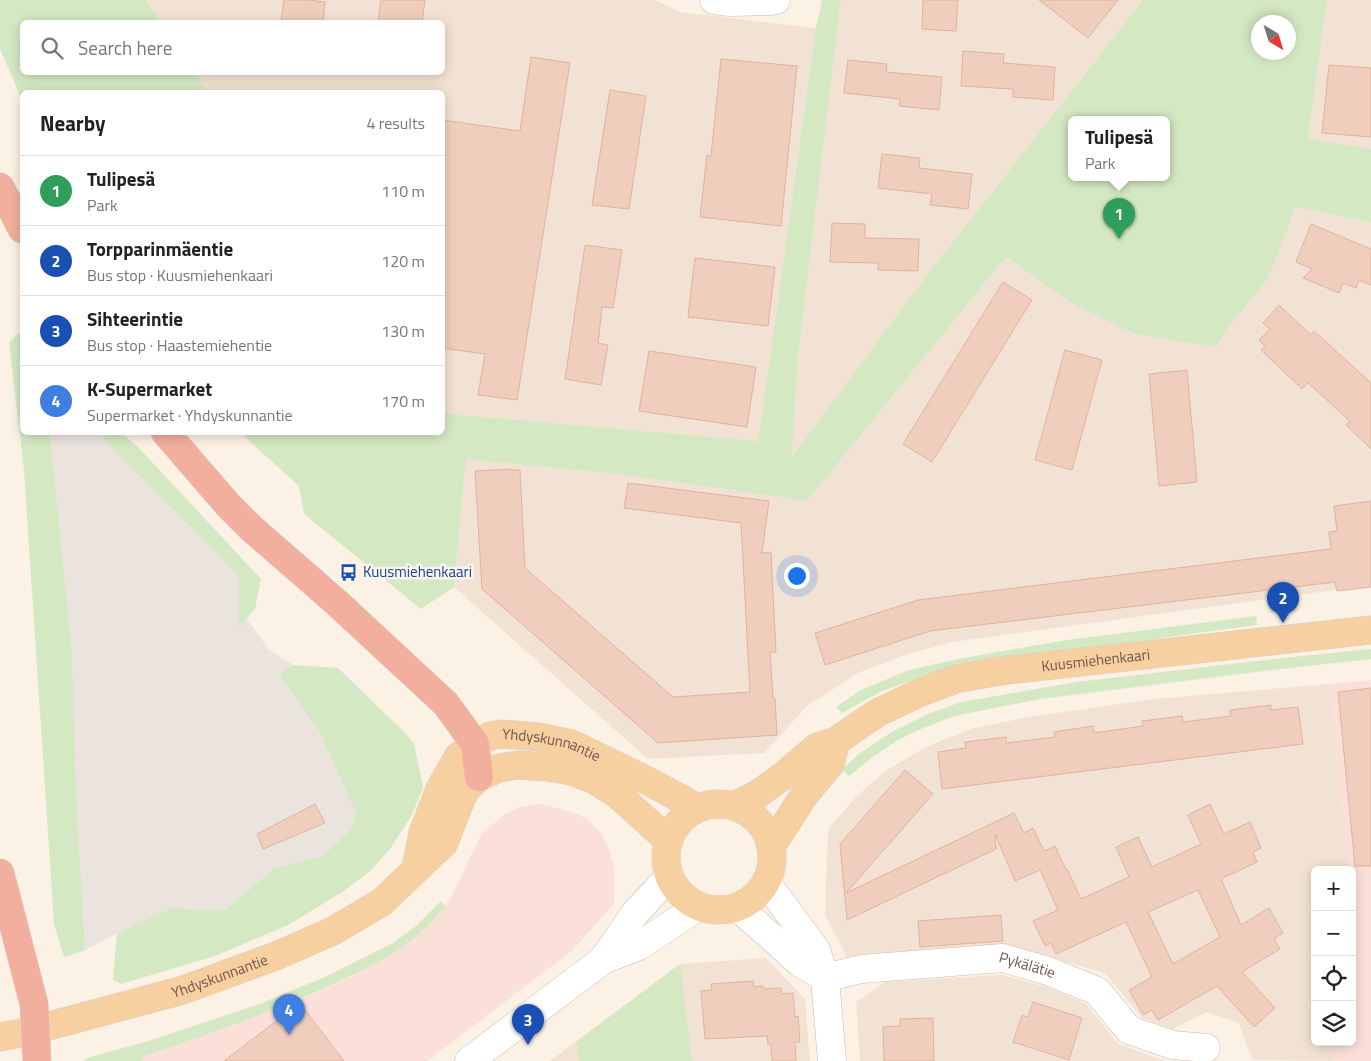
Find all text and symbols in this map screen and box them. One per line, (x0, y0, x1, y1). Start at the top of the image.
north arrow (1251, 15, 1296, 60)
search box (20, 20, 445, 75)
text: Search here (78, 33, 172, 62)
icon: search (38, 34, 66, 62)
text: Nearby (40, 107, 105, 139)
text: 4 results (366, 111, 425, 135)
popup (1068, 116, 1170, 181)
text: Tulipesä (1085, 122, 1153, 151)
text: Park (1085, 151, 1116, 175)
text: Tulipesä (87, 164, 155, 193)
text: 1 (52, 179, 60, 203)
text: 110 m (381, 179, 425, 203)
text: Park (87, 193, 118, 217)
pin: 1 (1103, 198, 1135, 239)
text: Torpparinmäentie (87, 234, 233, 263)
text: 2 (52, 249, 60, 273)
text: 120 m (381, 249, 425, 273)
text: Bus stop · Kuusmiehenkaari (87, 263, 273, 287)
text: Sihteerintie (87, 304, 183, 333)
text: 3 (52, 319, 60, 343)
text: 130 m (381, 319, 425, 343)
text: Bus stop · Haastemiehentie (87, 333, 272, 357)
text: K-Supermarket (87, 374, 212, 403)
text: 4 (52, 389, 60, 413)
text: 170 m (381, 389, 425, 413)
text: Supermarket · Yhdyskunnantie (87, 403, 293, 427)
place label: Kuusmiehenkaari (363, 560, 472, 583)
bus stop icon: Kuusmiehenkaari (339, 562, 359, 582)
your location (784, 563, 810, 589)
pin: 2 (1267, 582, 1299, 623)
street label: Kuusmiehenkaari (1040, 643, 1151, 677)
street label: Yhdyskunnantie (501, 722, 605, 767)
map controls (1311, 866, 1356, 1046)
button: + (1311, 866, 1356, 911)
button: − (1311, 911, 1356, 956)
street label: Pykälätie (996, 945, 1059, 984)
street label: Yhdyskunnantie (169, 948, 271, 1004)
button: locate (1311, 956, 1356, 1001)
pin: 4 (273, 994, 305, 1035)
button: layers (1311, 1001, 1356, 1046)
pin: 3 (512, 1004, 544, 1045)

